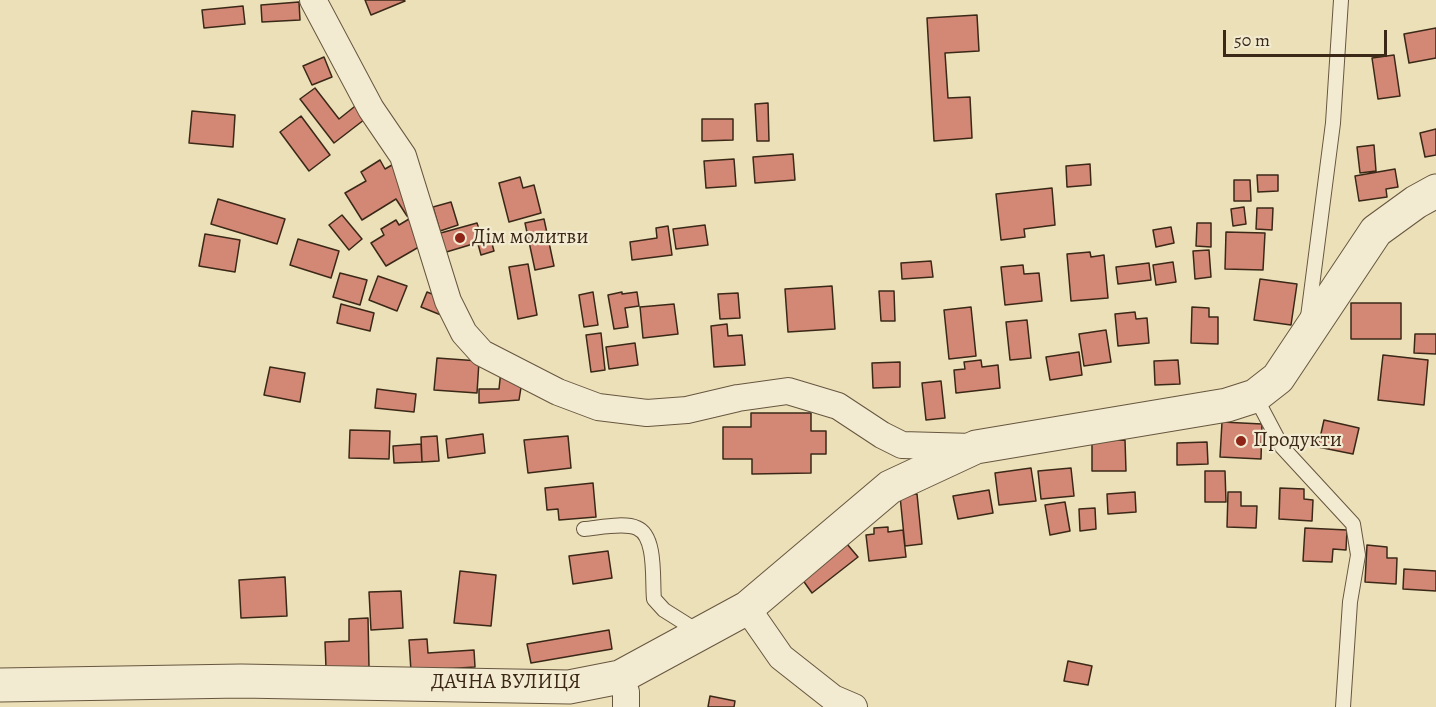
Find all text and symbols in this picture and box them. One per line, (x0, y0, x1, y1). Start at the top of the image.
scale bar (1226, 18, 1390, 56)
text: 50 m (1234, 28, 1270, 52)
place label: Дім молитви (472, 225, 589, 251)
marker: Дім молитви (453, 231, 467, 245)
place label: Продукти (1253, 428, 1342, 454)
marker: Продукти (1234, 434, 1248, 448)
street label: ДАЧНА ВУЛИЦЯ (431, 670, 581, 696)

